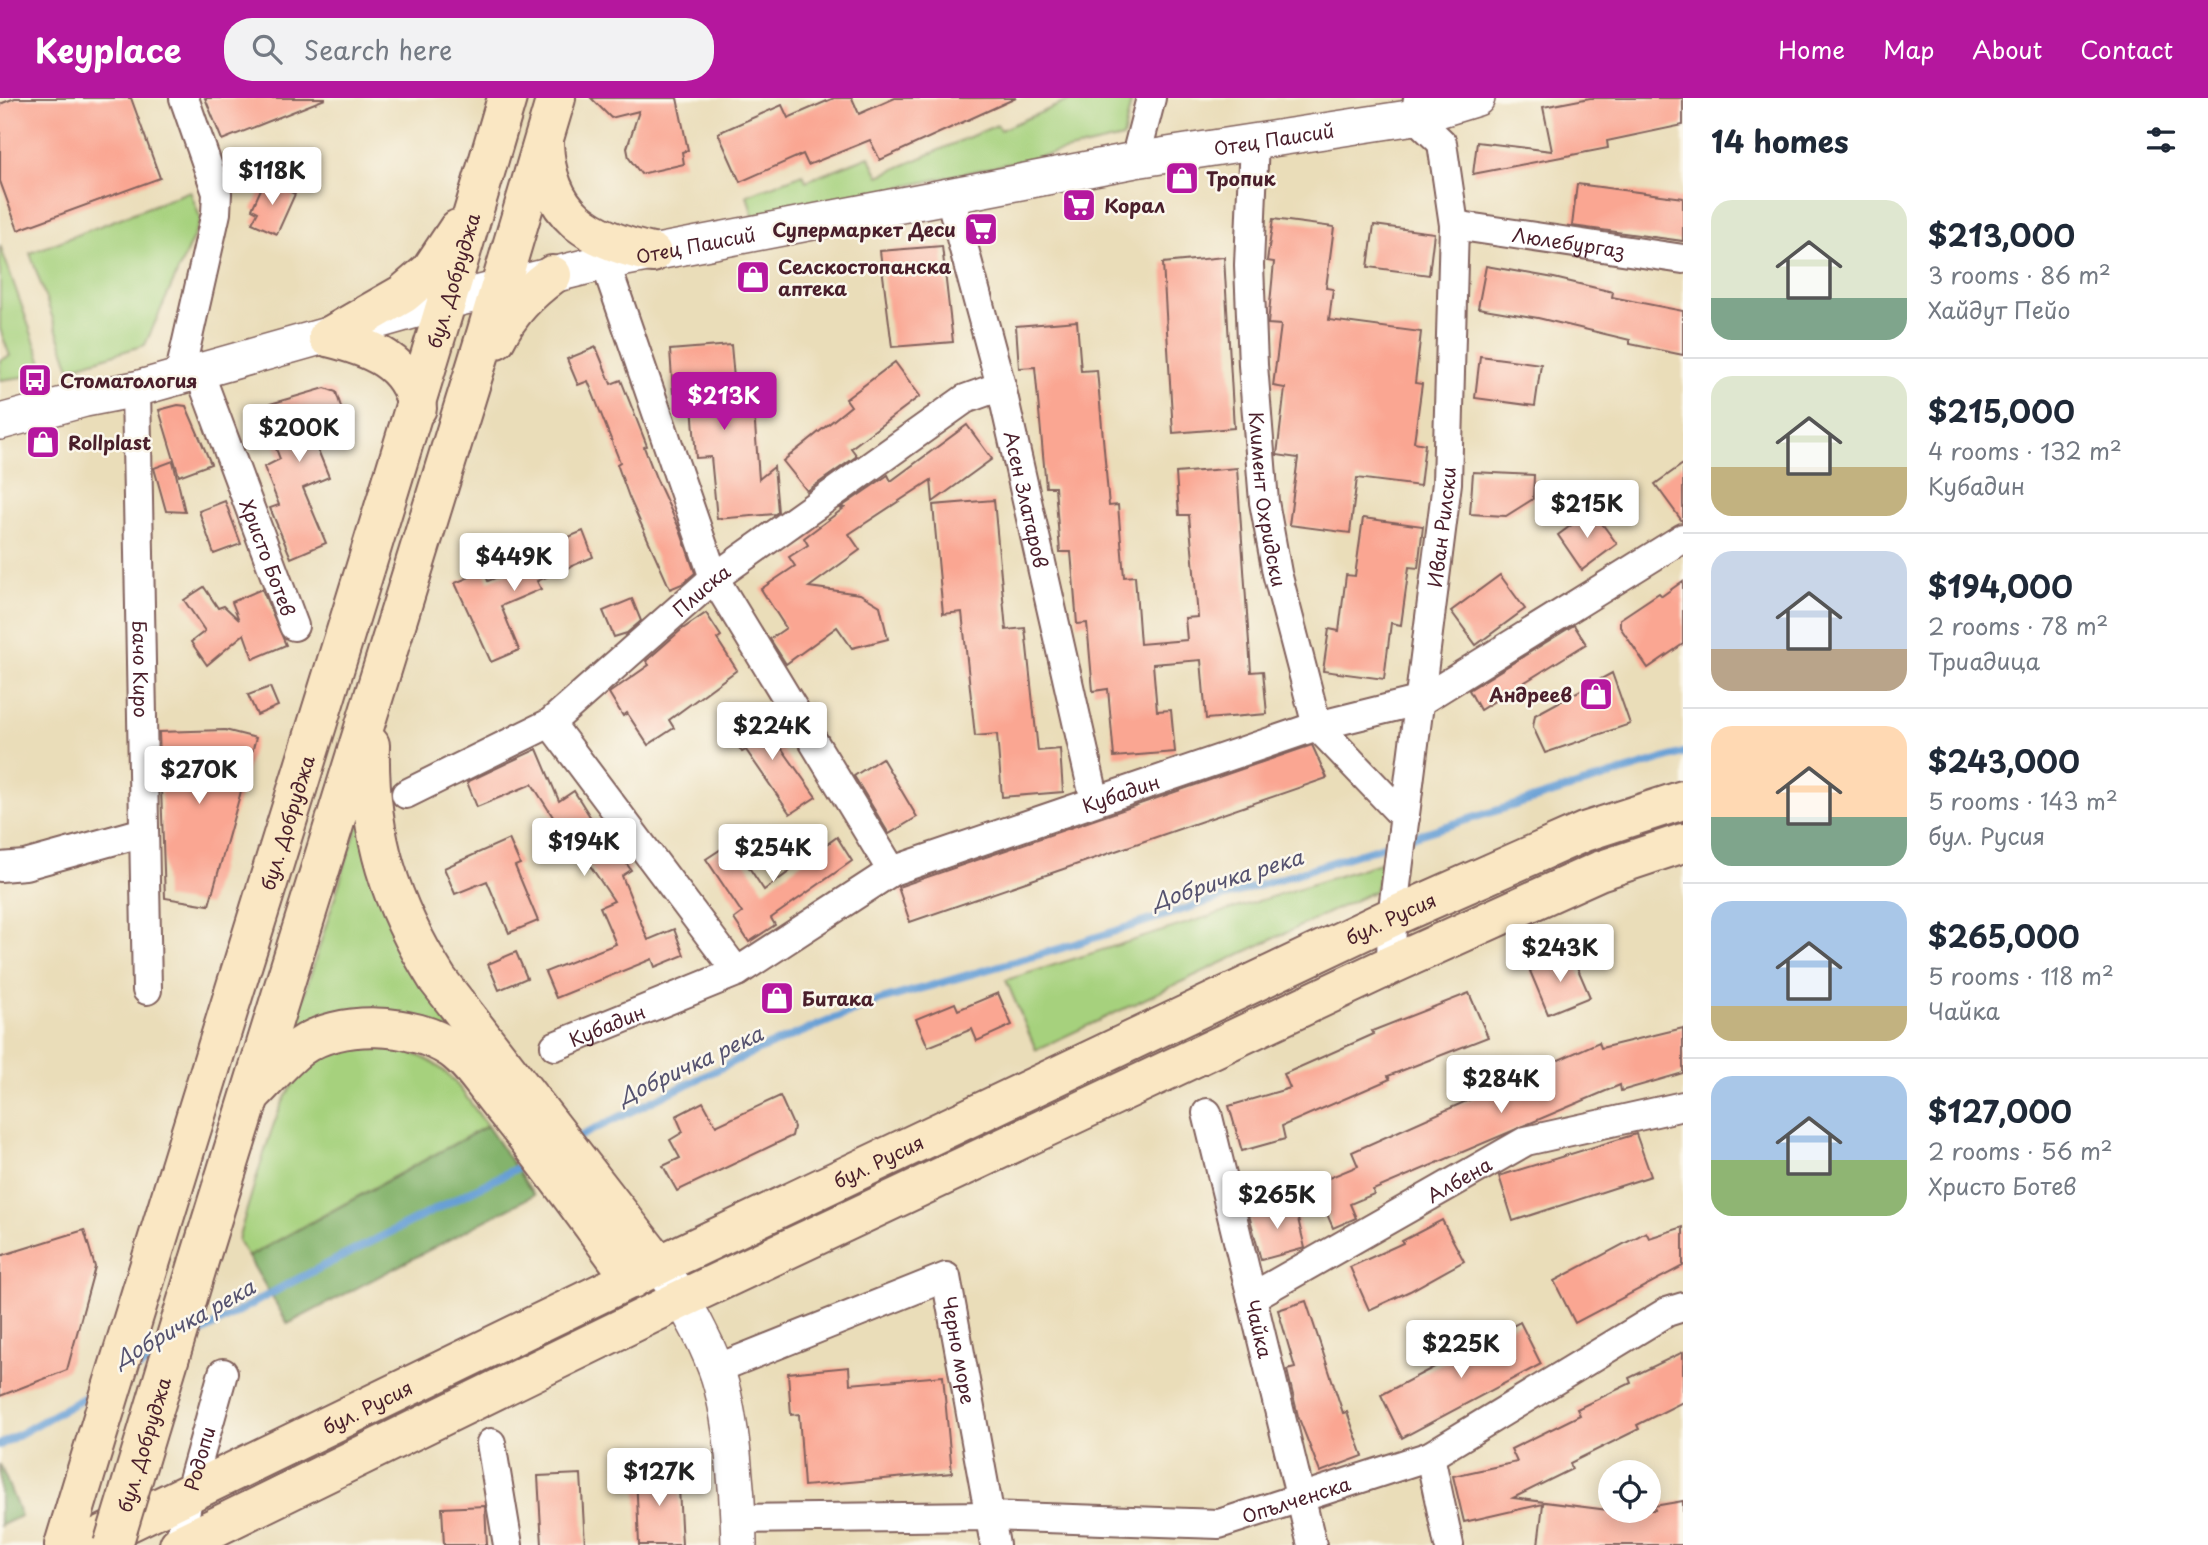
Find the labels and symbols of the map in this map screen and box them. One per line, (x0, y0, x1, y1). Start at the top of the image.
street label: Отец Паисий (1212, 116, 1336, 162)
pin: $118K (223, 148, 321, 207)
shop icon: Тропик (1163, 159, 1201, 197)
place label: Тропик (1206, 164, 1277, 192)
supermarket icon: Корал (1060, 186, 1098, 224)
place label: Корал (1104, 191, 1165, 219)
street label: бул. Добруджа (419, 209, 486, 352)
supermarket icon: Супермаркет Деси (962, 210, 1000, 248)
place label: Супермаркет Деси (772, 215, 956, 243)
street label: Отец Паисий (633, 219, 757, 270)
street label: Люлебургаз (1510, 220, 1627, 264)
place label: Селскостопанска аптека (778, 252, 951, 302)
shop icon: Селскостопанска аптека (734, 258, 772, 296)
bus stop icon: Стоматология (16, 361, 54, 399)
place label: Стоматология (60, 366, 198, 394)
pin: $213K (675, 372, 773, 432)
pin: $200K (250, 404, 348, 464)
street label: Климент Охридски (1243, 410, 1294, 590)
shop icon: Rollplast (24, 423, 62, 461)
place label: Rollplast (68, 428, 151, 456)
street label: Асен Златаров (998, 428, 1056, 571)
street label: Иван Рилски (1420, 467, 1462, 589)
pin: $215K (1538, 480, 1636, 540)
street label: Христо Ботев (234, 495, 303, 620)
pin: $449K (465, 533, 563, 593)
street label: Плиска (666, 557, 736, 623)
street label: Бачо Киро (126, 620, 156, 718)
shop icon: Андреев (1577, 675, 1615, 713)
place label: Андреев (1488, 680, 1572, 708)
pin: $224K (723, 702, 821, 762)
pin: $270K (150, 746, 248, 806)
street label: бул. Добруджа (253, 751, 321, 894)
street label: Кубадин (1078, 767, 1163, 819)
pin: $194K (535, 818, 633, 878)
pin: $254K (724, 824, 822, 884)
water label: Добричка река (1146, 840, 1307, 917)
street label: бул. Русия (1341, 885, 1440, 951)
pin: $243K (1511, 924, 1609, 984)
shop icon: Битака (758, 979, 796, 1017)
place label: Битака (802, 984, 874, 1012)
street label: Кубадин (564, 997, 649, 1053)
water label: Добричка река (611, 1016, 768, 1112)
pin: $284K (1452, 1056, 1550, 1115)
street label: бул. Русия (828, 1127, 928, 1194)
street label: Албена (1421, 1149, 1497, 1209)
pin: $265K (1228, 1172, 1326, 1231)
water label: Добричка река (106, 1270, 261, 1375)
street label: Черно море (936, 1294, 983, 1406)
street label: Чайка (1239, 1297, 1280, 1361)
pin: $225K (1412, 1320, 1510, 1380)
street label: бул. Добруджа (110, 1373, 177, 1516)
street label: бул. Русия (317, 1373, 417, 1440)
street label: Родопи (177, 1423, 221, 1494)
pin: $127K (610, 1448, 708, 1508)
street label: Опълченска (1238, 1469, 1354, 1530)

